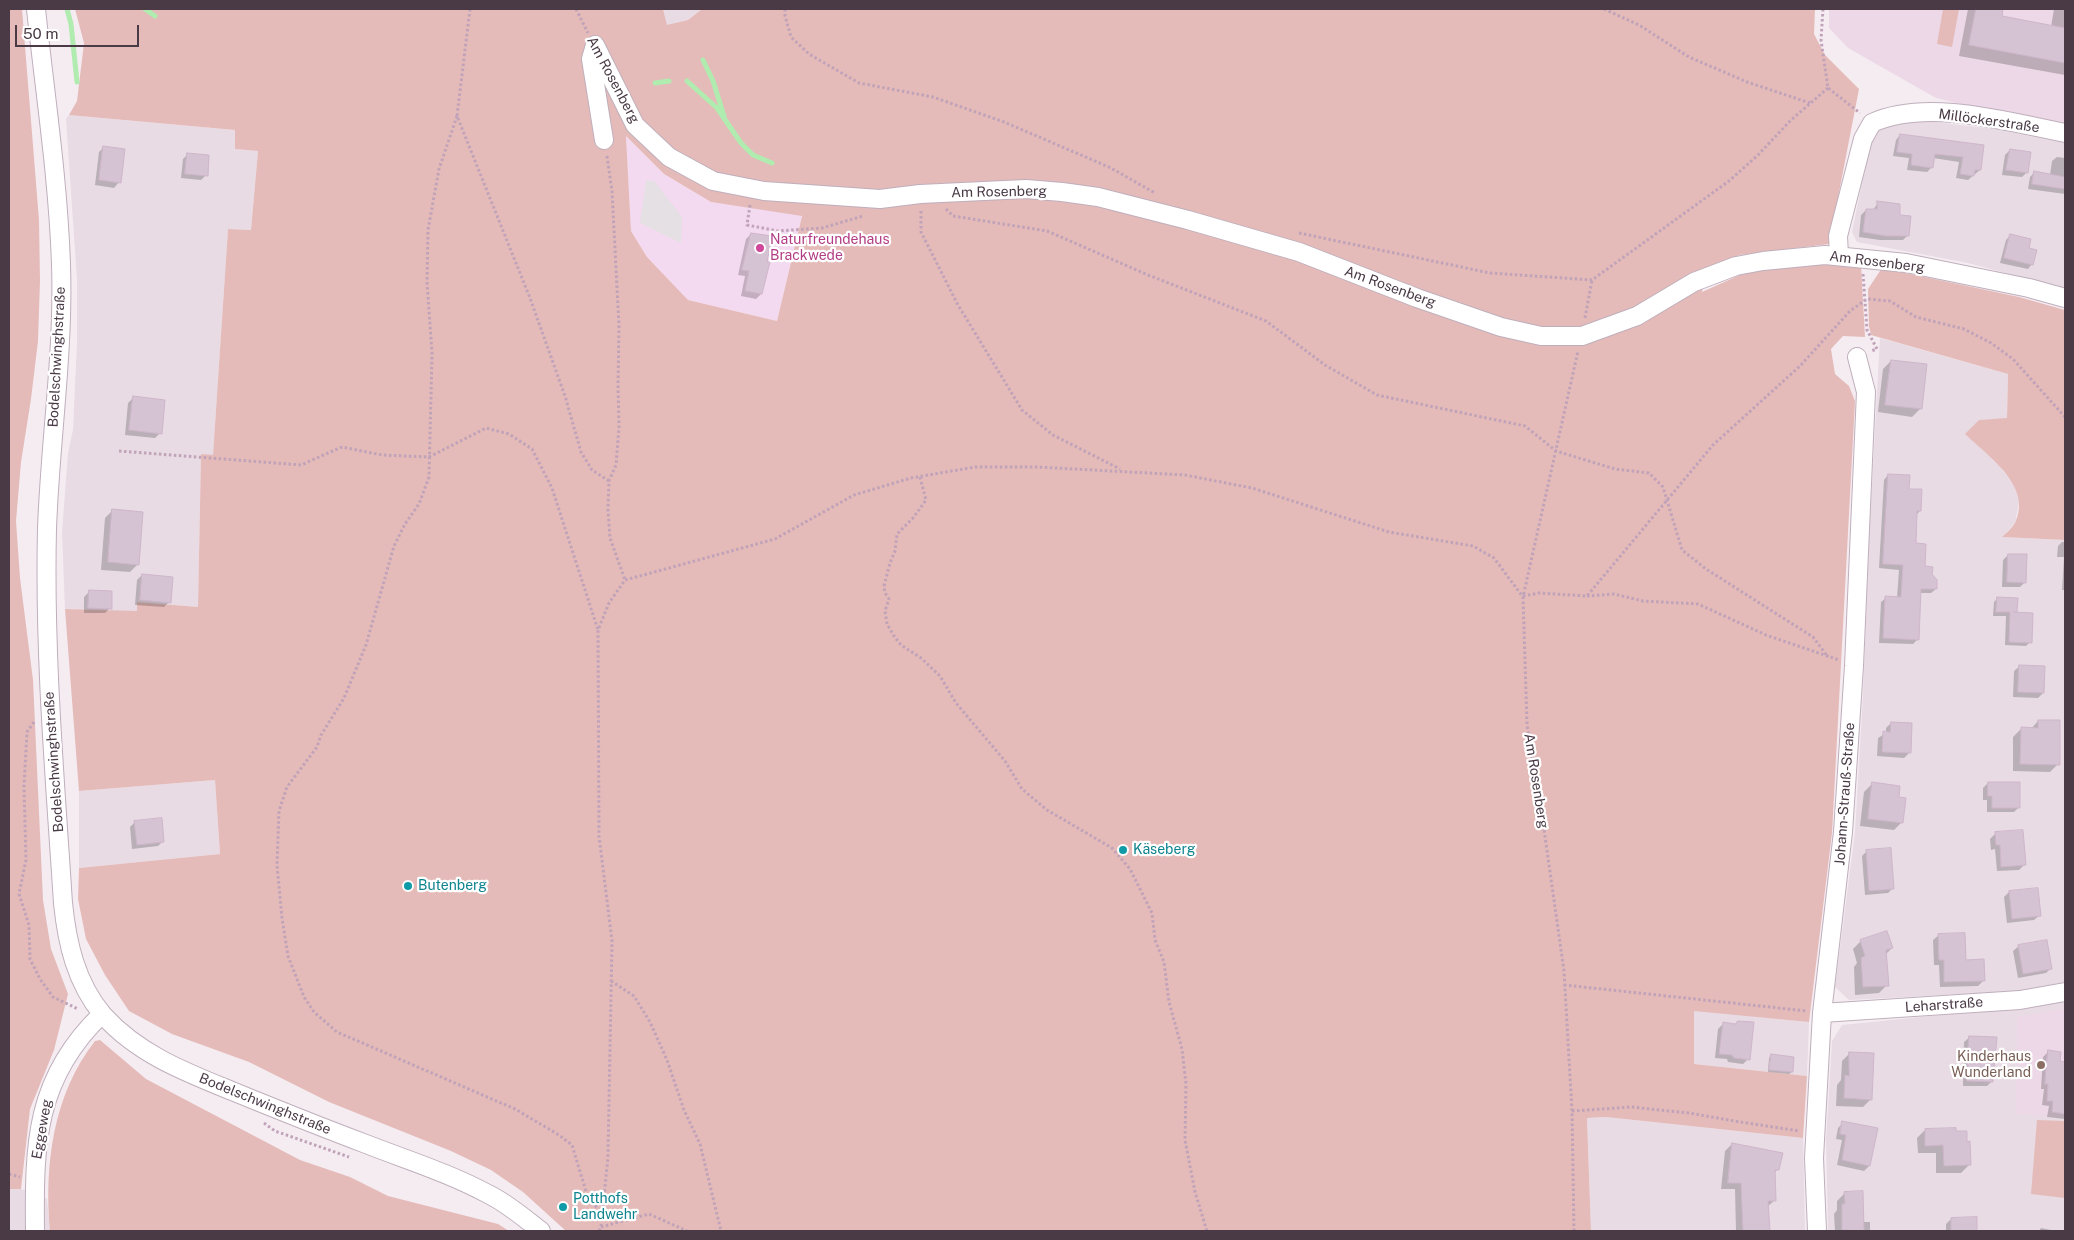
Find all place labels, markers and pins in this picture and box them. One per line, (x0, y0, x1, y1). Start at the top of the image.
place label: Naturfreundehaus Brackwede (770, 232, 890, 264)
marker: Naturfreundehaus Brackwede (754, 242, 766, 254)
place label: Käseberg (1133, 842, 1195, 858)
marker: Käseberg (1117, 844, 1129, 856)
place label: Butenberg (418, 878, 487, 894)
marker: Butenberg (402, 880, 414, 892)
place label: Kinderhaus Wunderland (1951, 1049, 2031, 1082)
marker: Kinderhaus Wunderland (2035, 1059, 2047, 1071)
place label: Potthofs Landwehr (573, 1191, 637, 1224)
marker: Potthofs Landwehr (557, 1201, 569, 1213)

